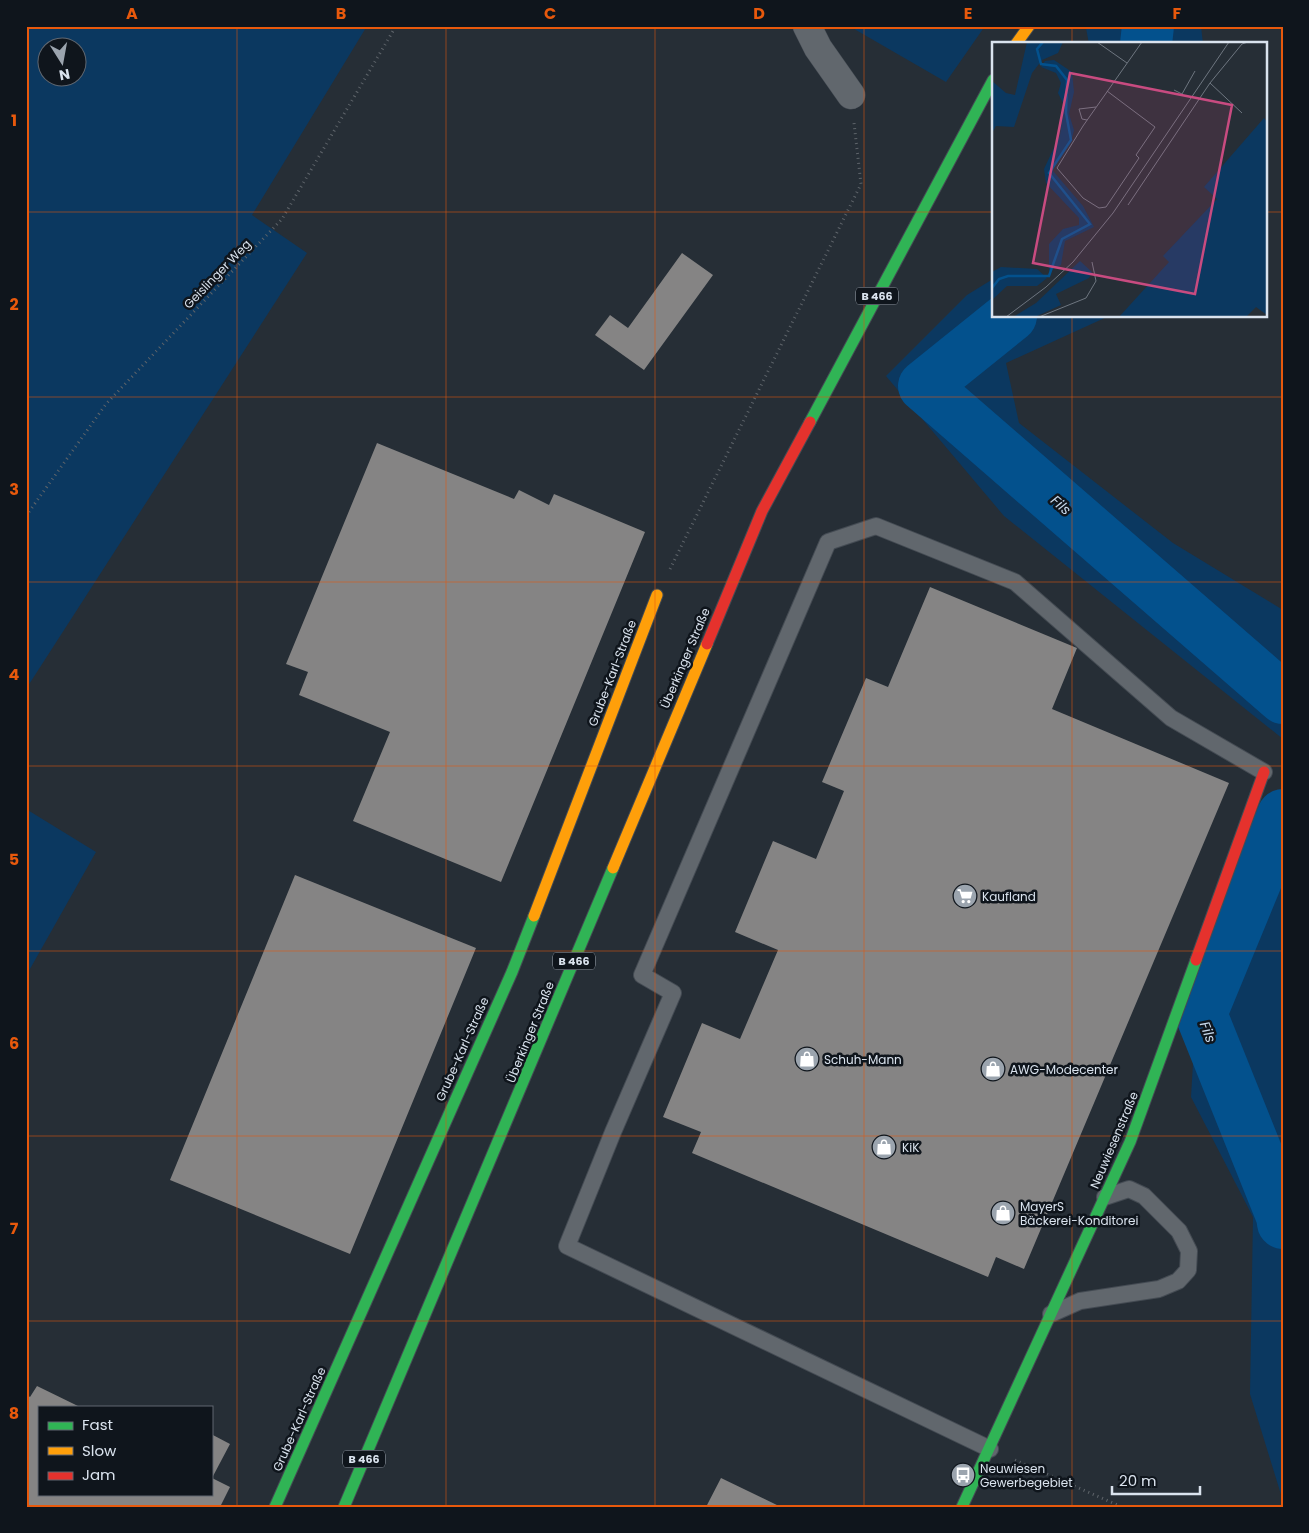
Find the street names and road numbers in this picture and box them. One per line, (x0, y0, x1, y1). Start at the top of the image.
street label: Geislinger Weg (180, 236, 254, 312)
road number: B 466 (856, 288, 898, 304)
street label: Überkinger Straße (656, 605, 714, 711)
street label: Grube-Karl-Straße (584, 617, 640, 729)
road number: B 466 (553, 952, 595, 969)
street label: Überkinger Straße (502, 979, 558, 1085)
street label: Grube-Karl-Straße (431, 994, 493, 1104)
street label: Neuwiesenstraße (1086, 1089, 1142, 1191)
street label: Grube-Karl-Straße (268, 1364, 330, 1474)
road number: B 466 (343, 1450, 385, 1468)

